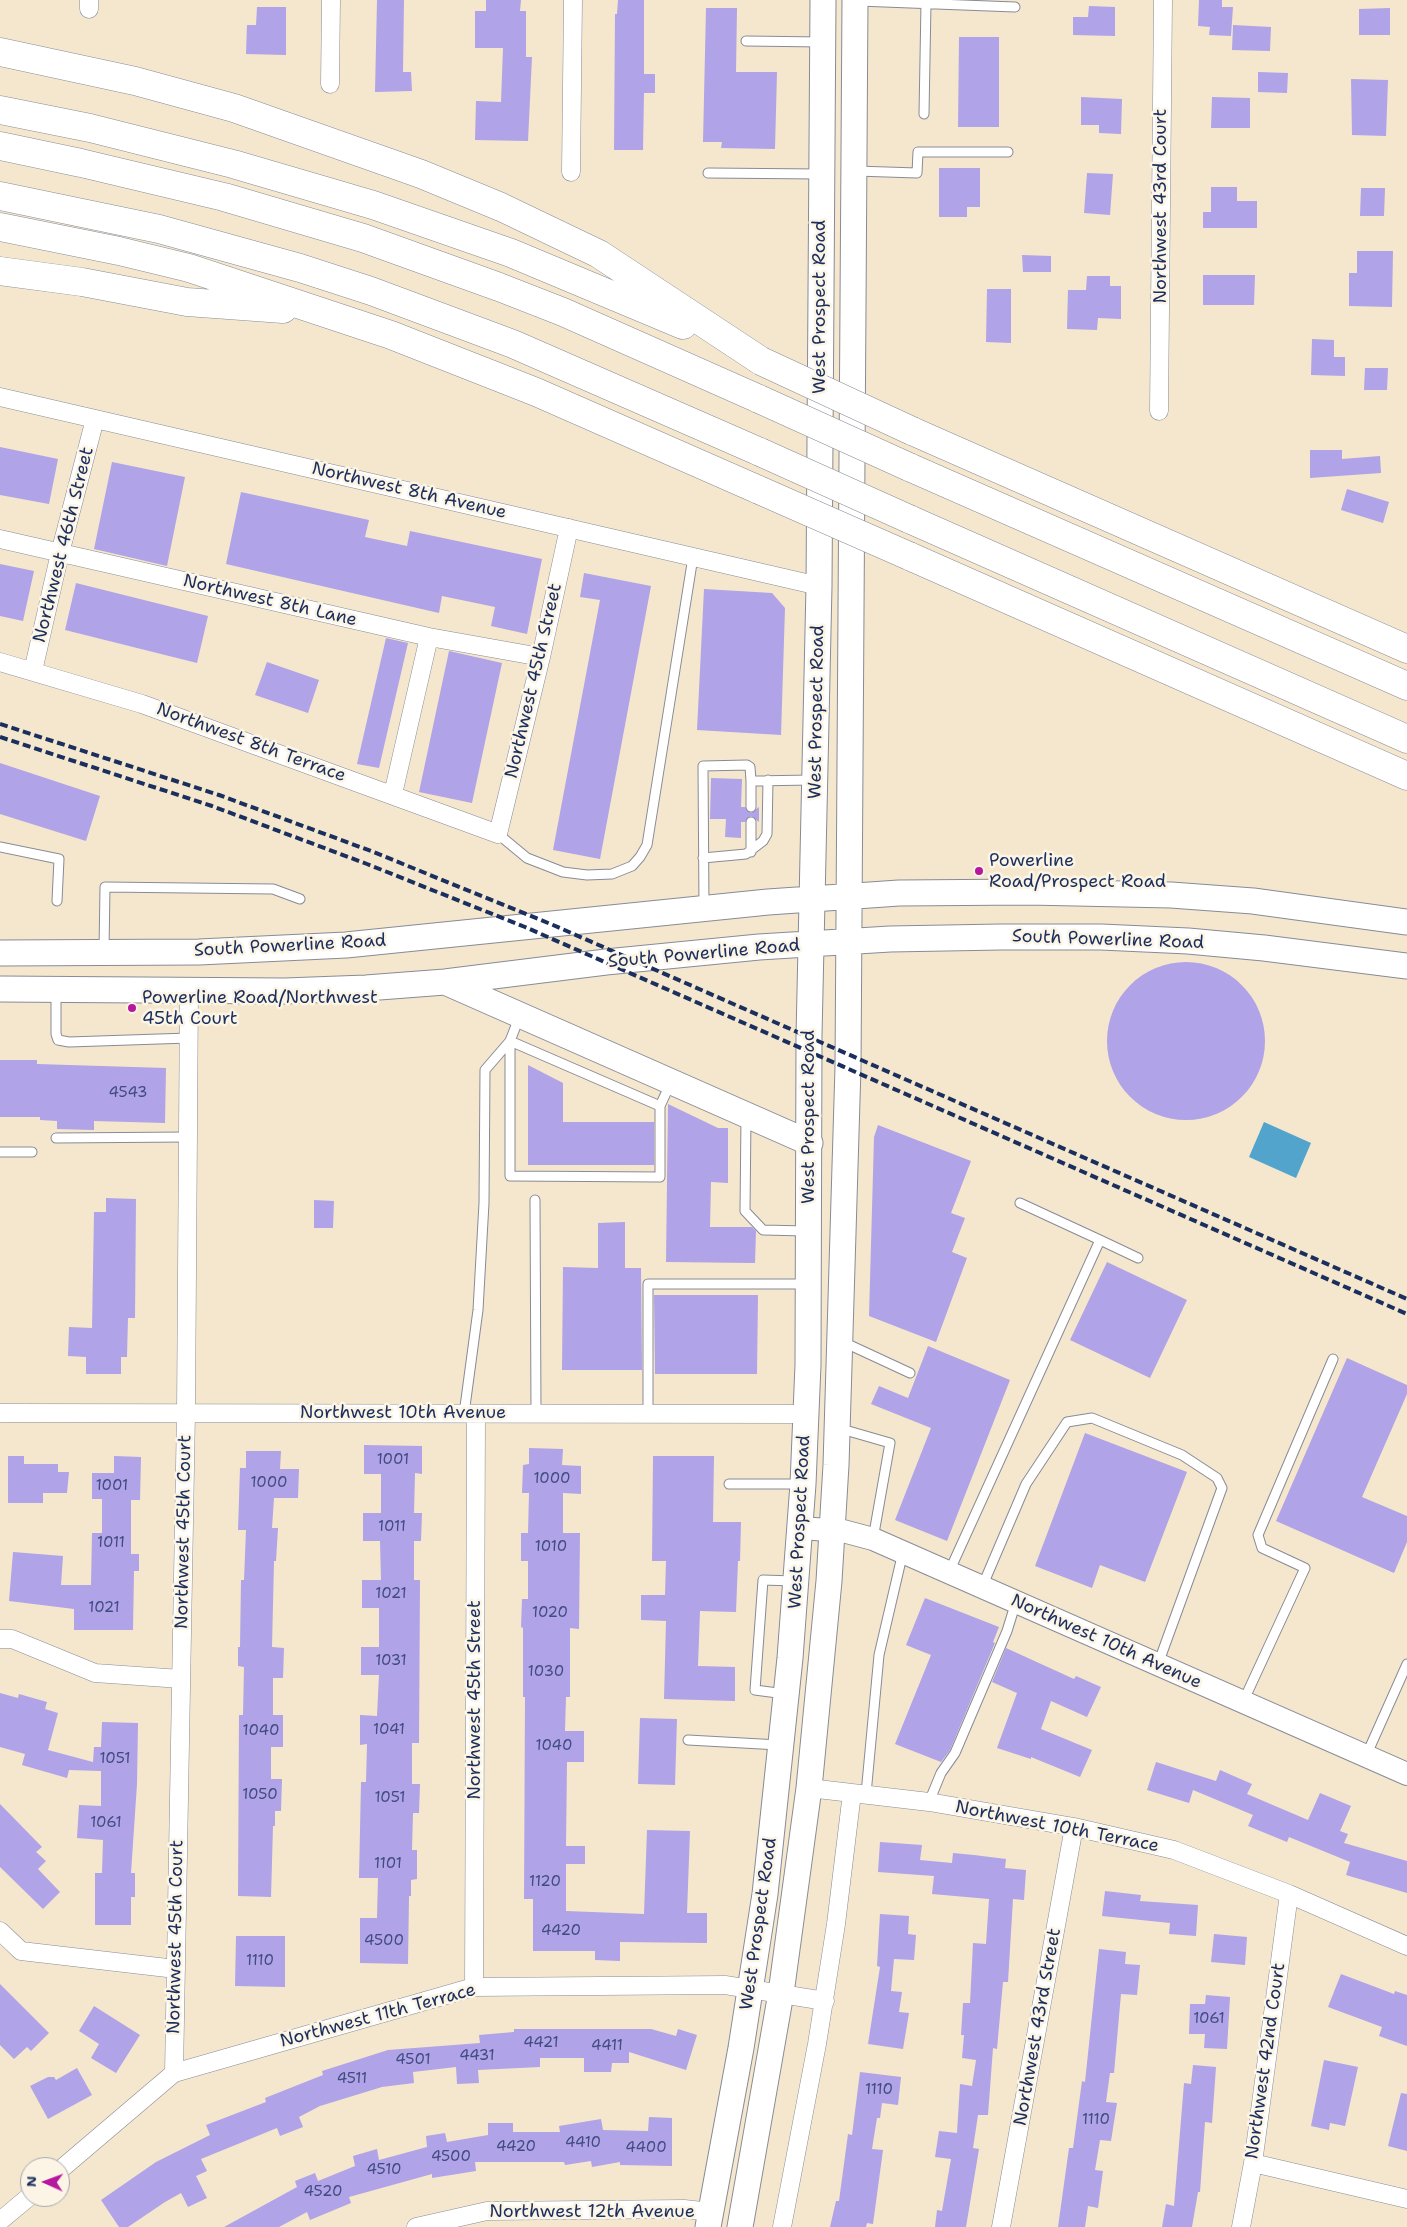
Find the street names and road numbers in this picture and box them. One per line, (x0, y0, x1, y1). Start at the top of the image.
street label: Northwest 43rd Court (1150, 109, 1172, 303)
street label: West Prospect Road (809, 220, 831, 394)
street label: Northwest 46th Street (29, 445, 99, 645)
street label: Northwest 8th Avenue (310, 458, 508, 524)
street label: Northwest 8th Lane (181, 570, 359, 632)
street label: Northwest 45th Street (501, 581, 567, 781)
street label: West Prospect Road (805, 625, 829, 799)
street label: Northwest 8th Terrace (153, 699, 349, 787)
street label: South Powerline Road (1011, 926, 1205, 954)
street label: South Powerline Road (193, 930, 387, 962)
street label: South Powerline Road (607, 935, 801, 973)
street label: West Prospect Road (798, 1030, 820, 1204)
street label: Northwest 10th Avenue (300, 1402, 506, 1424)
street label: West Prospect Road (785, 1434, 815, 1610)
street label: Northwest 45th Court (172, 1435, 196, 1629)
street label: Northwest 10th Avenue (1007, 1590, 1205, 1694)
street label: Northwest 45th Street (464, 1600, 486, 1800)
street label: Northwest 10th Terrace (953, 1797, 1161, 1857)
street label: West Prospect Road (736, 1836, 782, 2012)
street label: Northwest 45th Court (164, 1840, 188, 2034)
street label: Northwest 43rd Street (1010, 1927, 1066, 2127)
street label: Northwest 42nd Court (1242, 1961, 1290, 2161)
street label: Northwest 11th Terrace (278, 1979, 478, 2053)
street label: Northwest 12th Avenue (489, 2201, 695, 2223)

